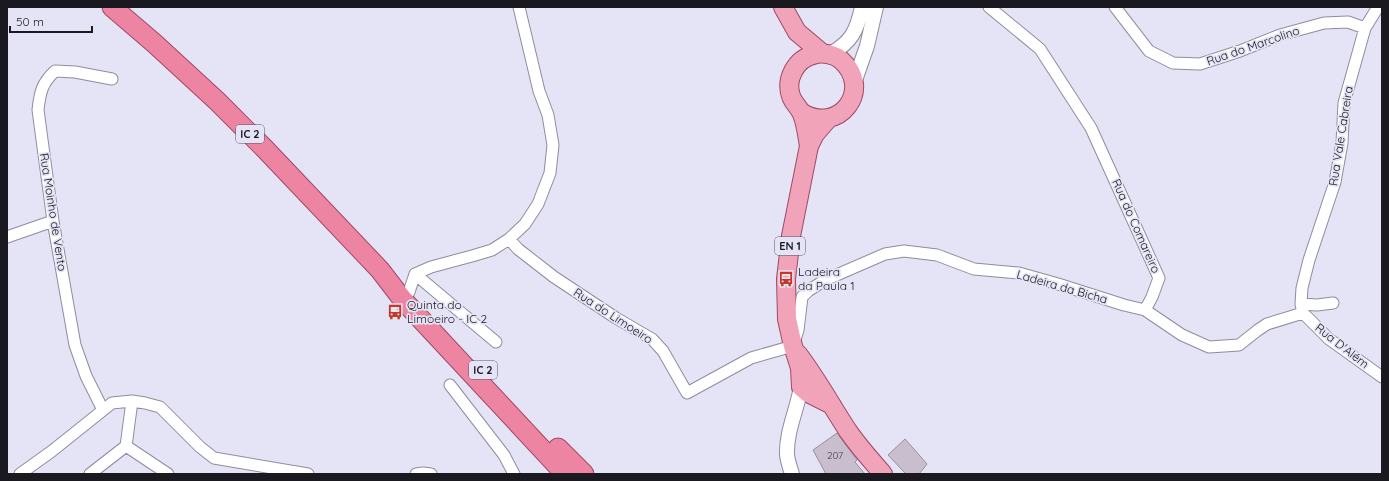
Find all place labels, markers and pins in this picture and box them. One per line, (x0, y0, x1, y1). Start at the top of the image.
place label: Ladeira da Paula 1 (798, 264, 855, 293)
bus stop icon: Ladeira da Paula 1 (777, 270, 795, 288)
place label: Quinta do Limoeiro - IC 2 (407, 297, 487, 326)
bus stop icon: Quinta do Limoeiro - IC 2 (386, 303, 404, 321)

